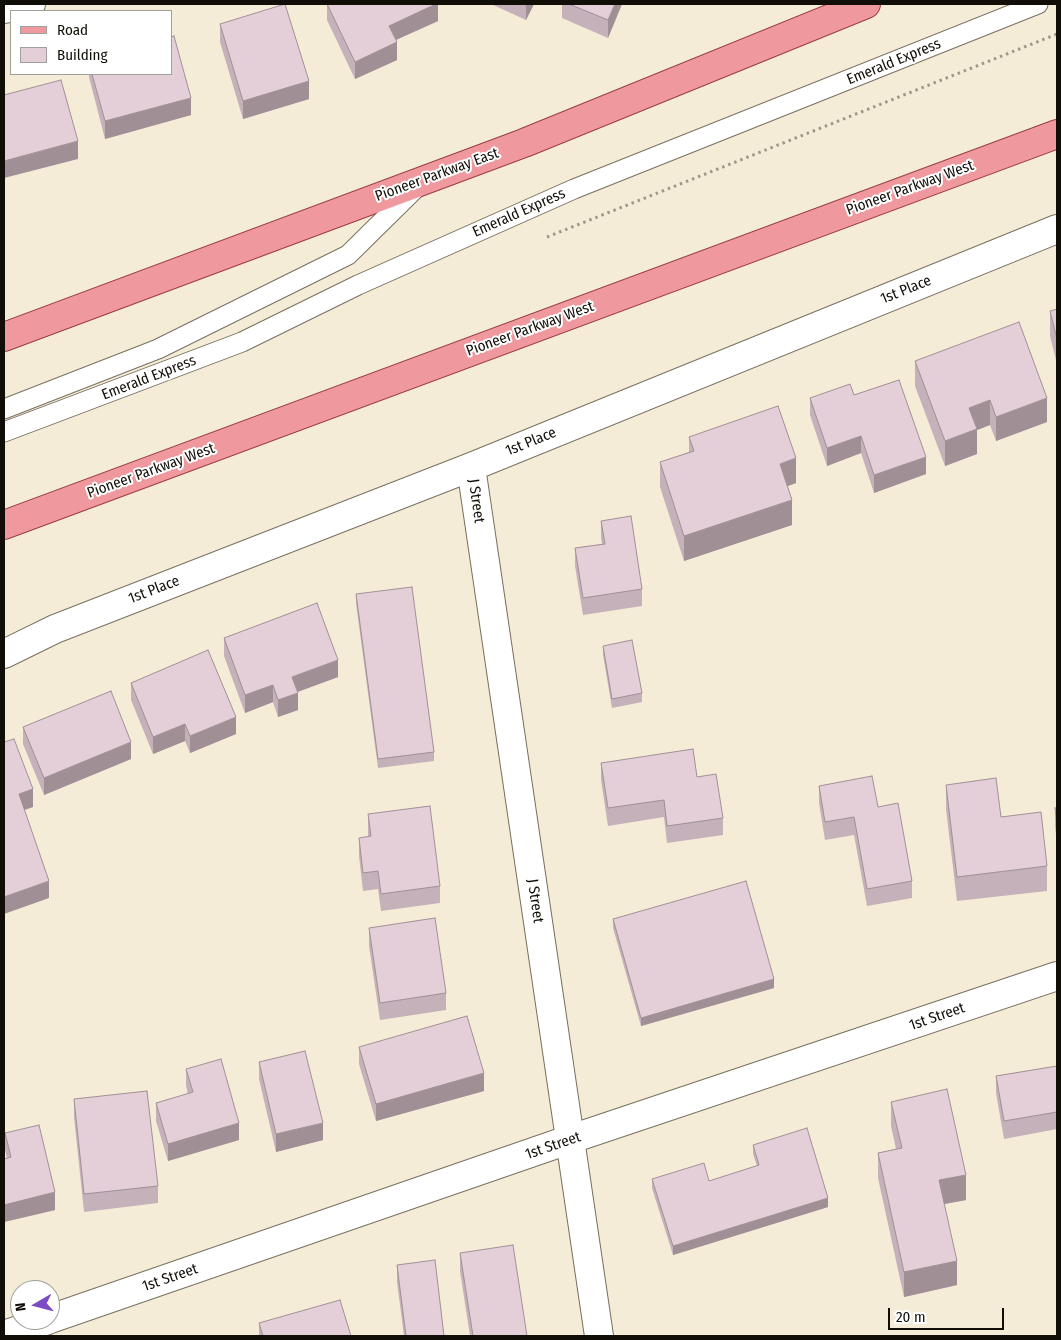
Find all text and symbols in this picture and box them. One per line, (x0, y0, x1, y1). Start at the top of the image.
legend (10, 10, 172, 75)
text: Road (57, 21, 88, 39)
street label: Emerald Express (844, 35, 944, 89)
text: Building (57, 46, 108, 64)
street label: Pioneer Parkway East (373, 144, 501, 206)
street label: Pioneer Parkway West (844, 157, 976, 219)
street label: Emerald Express (470, 184, 568, 242)
street label: 1st Place (878, 272, 934, 308)
street label: Pioneer Parkway West (464, 298, 596, 360)
street label: Emerald Express (99, 352, 199, 404)
street label: 1st Place (503, 424, 559, 460)
street label: Pioneer Parkway West (85, 440, 217, 502)
street label: J Street (464, 478, 488, 524)
street label: 1st Place (126, 572, 182, 608)
street label: J Street (523, 878, 547, 924)
street label: 1st Street (907, 999, 967, 1035)
street label: 1st Street (523, 1128, 583, 1164)
street label: 1st Street (140, 1260, 200, 1296)
north arrow (10, 1280, 60, 1330)
scale bar (891, 1298, 1007, 1330)
text: N (12, 1302, 30, 1312)
text: 20 m (896, 1308, 926, 1326)

